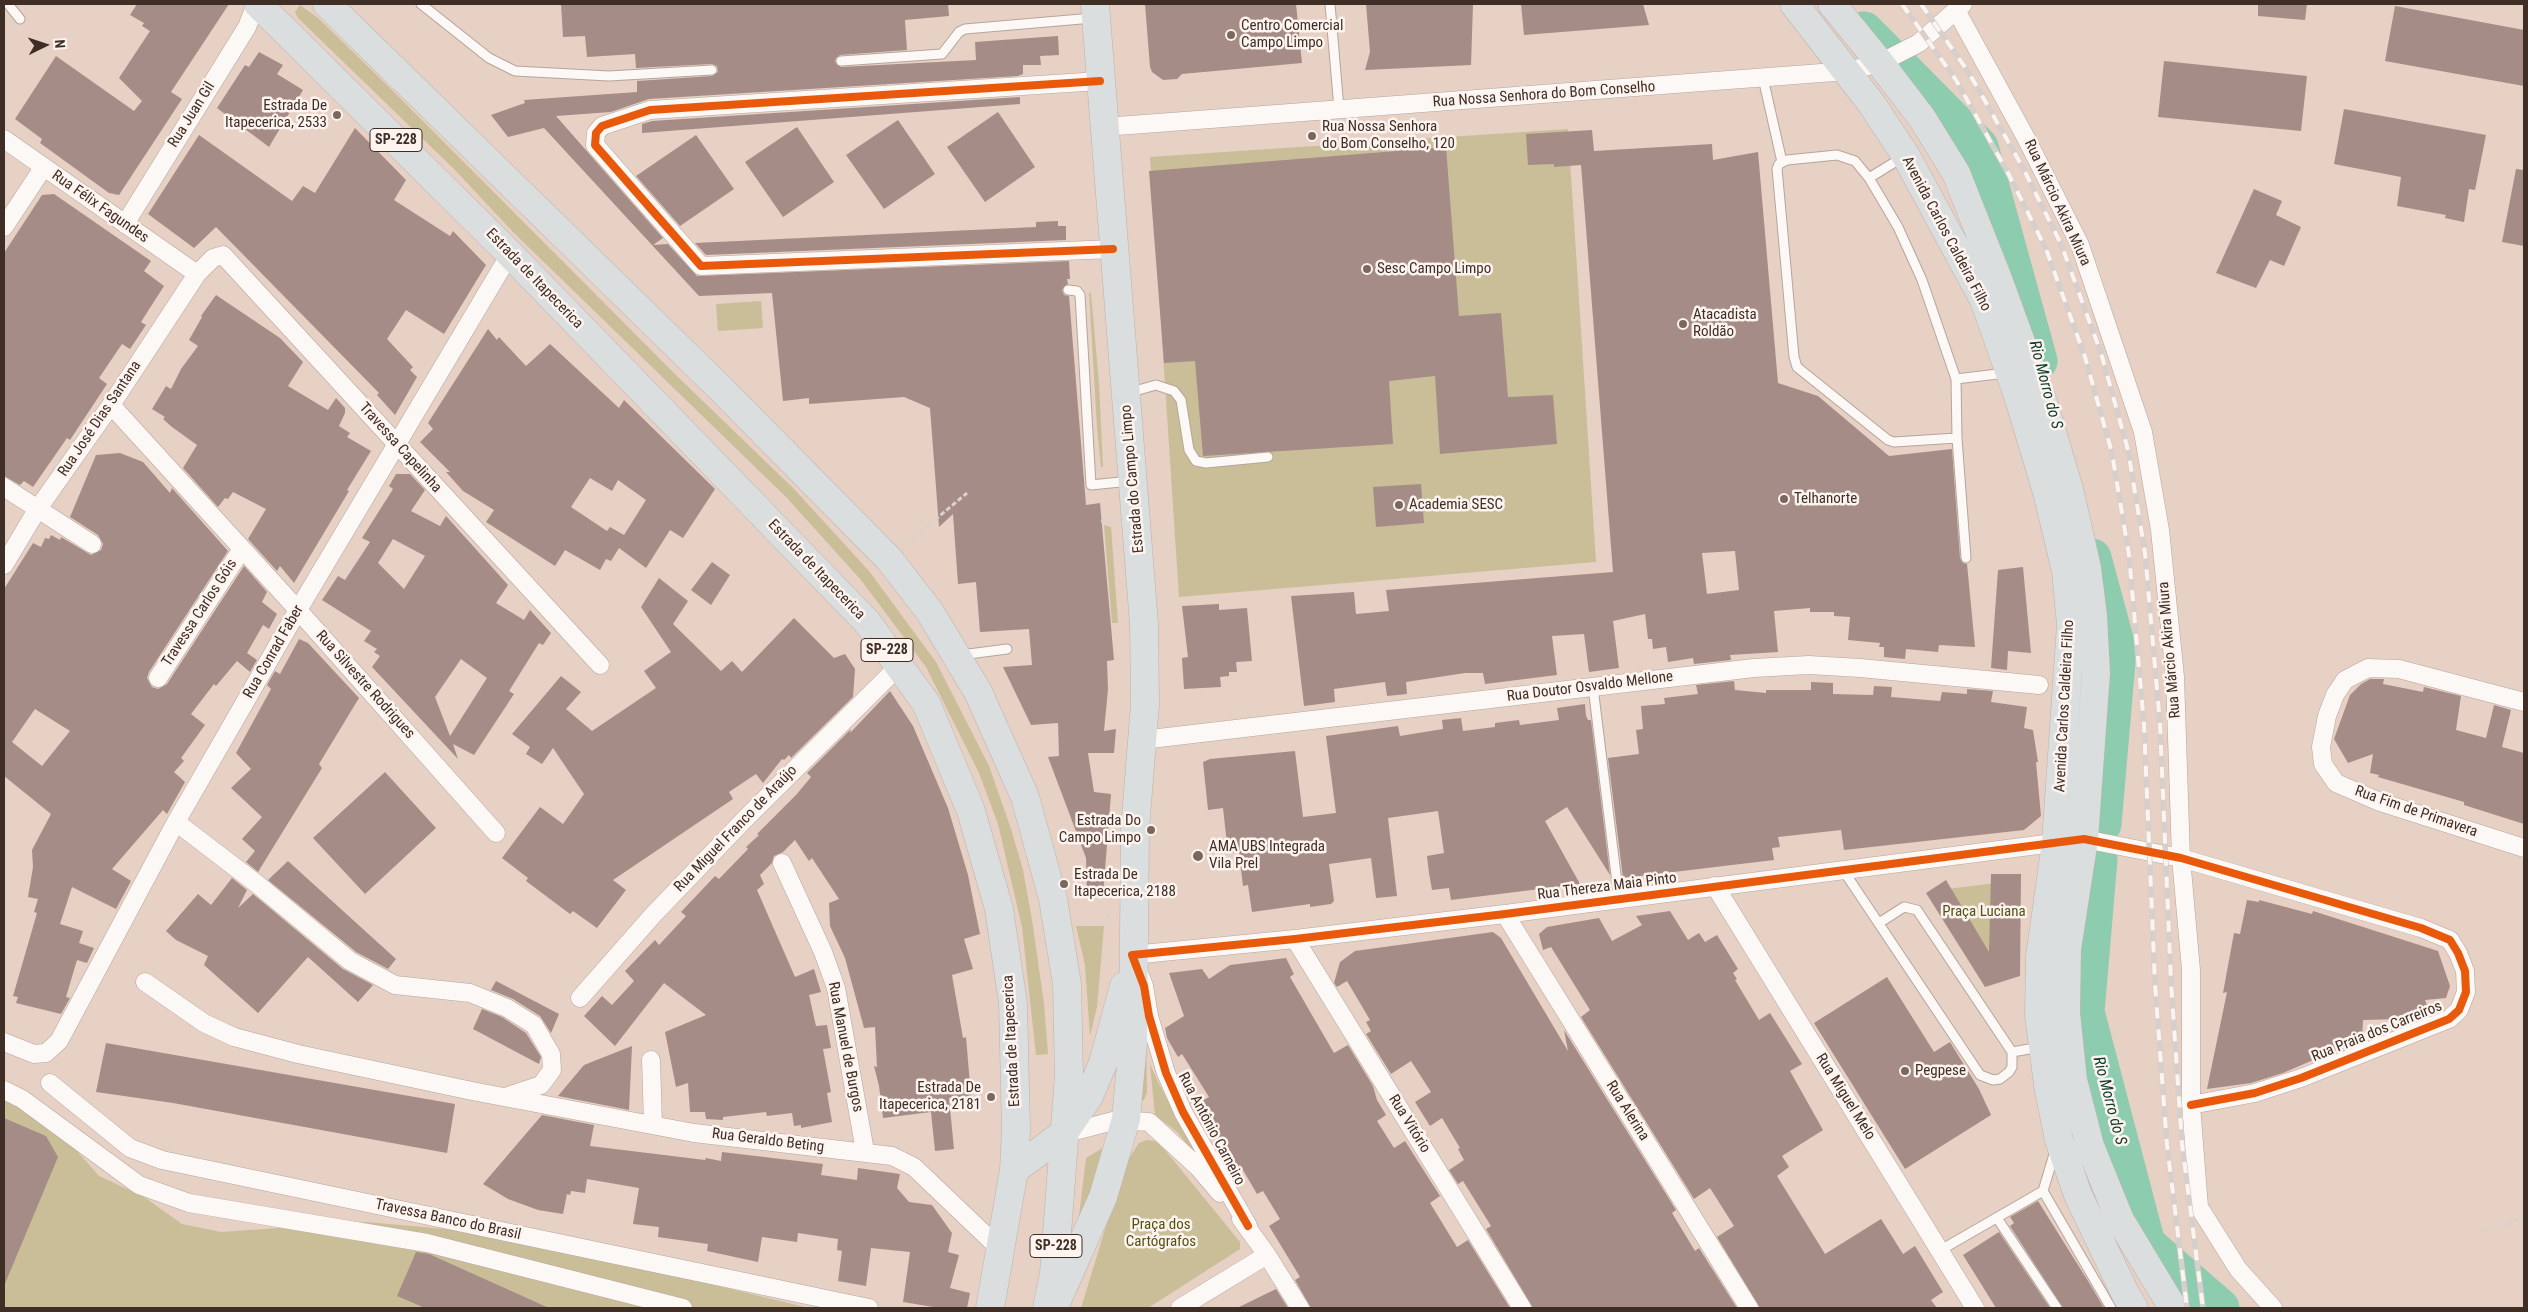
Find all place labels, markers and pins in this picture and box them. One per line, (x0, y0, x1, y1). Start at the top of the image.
place label: Centro Comercial Campo Limpo (1241, 17, 1343, 52)
marker: Centro Comercial Campo Limpo (1225, 29, 1237, 41)
place label: Estrada De Itapecerica, 2533 (225, 97, 327, 132)
marker: Estrada De Itapecerica, 2533 (331, 109, 343, 121)
place label: Rua Nossa Senhora do Bom Conselho, 120 (1322, 118, 1455, 153)
marker: Rua Nossa Senhora do Bom Conselho, 120 (1306, 130, 1318, 142)
place label: Sesc Campo Limpo (1377, 260, 1491, 278)
marker: Sesc Campo Limpo (1361, 263, 1373, 275)
place label: Atacadista Roldão (1693, 306, 1757, 341)
marker: Atacadista Roldão (1677, 318, 1689, 330)
place label: Telhanorte (1794, 490, 1857, 508)
marker: Telhanorte (1778, 493, 1790, 505)
place label: Academia SESC (1409, 496, 1503, 514)
marker: Academia SESC (1393, 499, 1405, 511)
place label: Estrada Do Campo Limpo (1059, 812, 1141, 847)
marker: Estrada Do Campo Limpo (1145, 824, 1157, 836)
place label: AMA UBS Integrada Vila Prel (1209, 838, 1325, 873)
marker: AMA UBS Integrada Vila Prel (1191, 849, 1205, 863)
place label: Estrada De Itapecerica, 2188 (1074, 866, 1176, 901)
marker: Estrada De Itapecerica, 2188 (1058, 878, 1070, 890)
place label: Pegpese (1915, 1062, 1966, 1080)
marker: Pegpese (1899, 1065, 1911, 1077)
place label: Estrada De Itapecerica, 2181 (879, 1079, 981, 1114)
marker: Estrada De Itapecerica, 2181 (985, 1091, 997, 1103)

